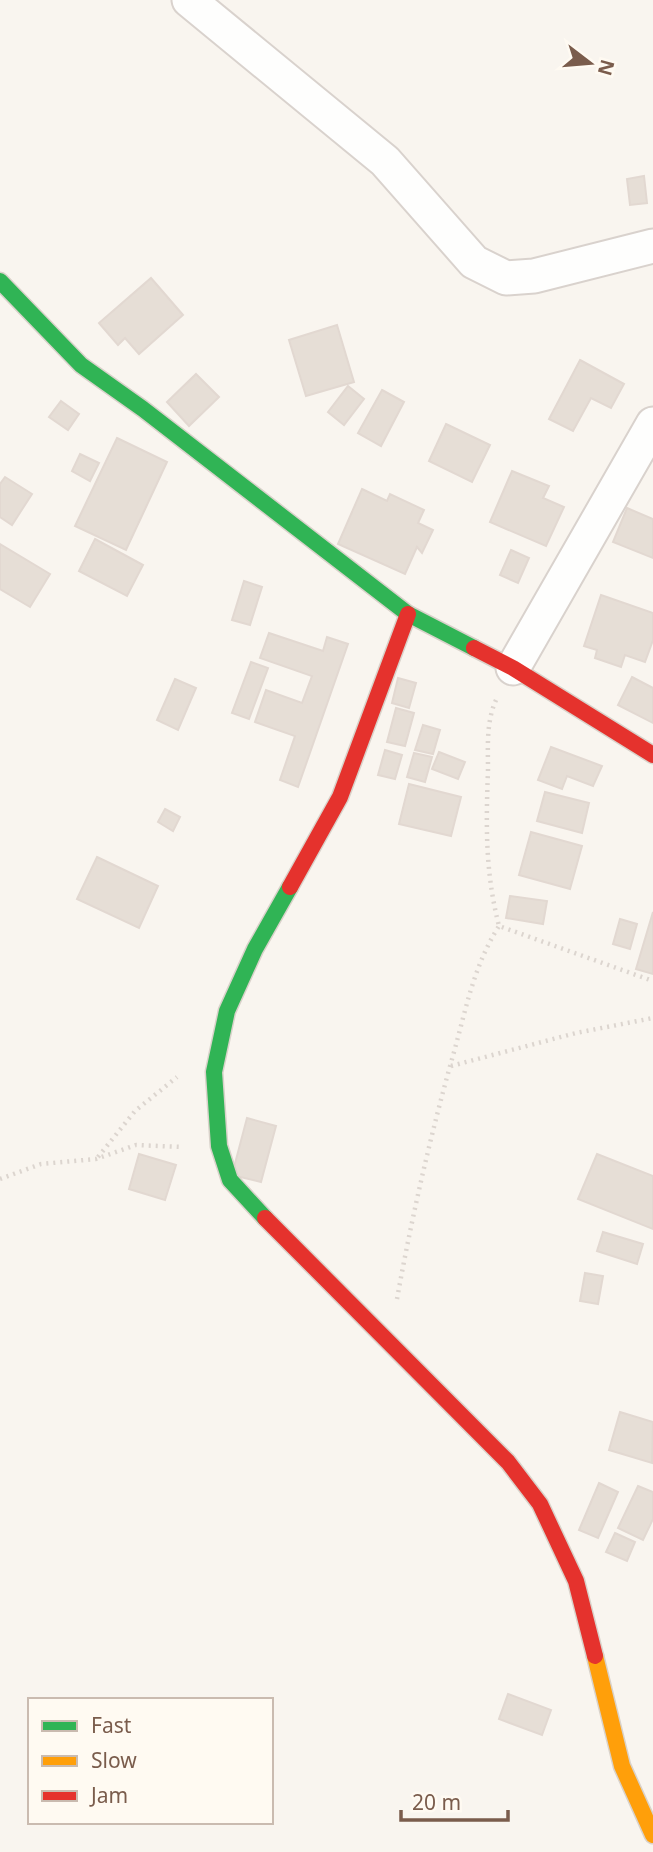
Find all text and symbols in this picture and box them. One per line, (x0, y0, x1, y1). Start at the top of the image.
north arrow (555, 28, 625, 98)
text: N (592, 57, 621, 79)
legend (28, 1698, 273, 1824)
text: Fast (91, 1711, 132, 1739)
text: Slow (91, 1746, 137, 1774)
scale bar (401, 1778, 508, 1822)
text: Jam (89, 1781, 128, 1809)
text: 20 m (412, 1788, 461, 1816)

